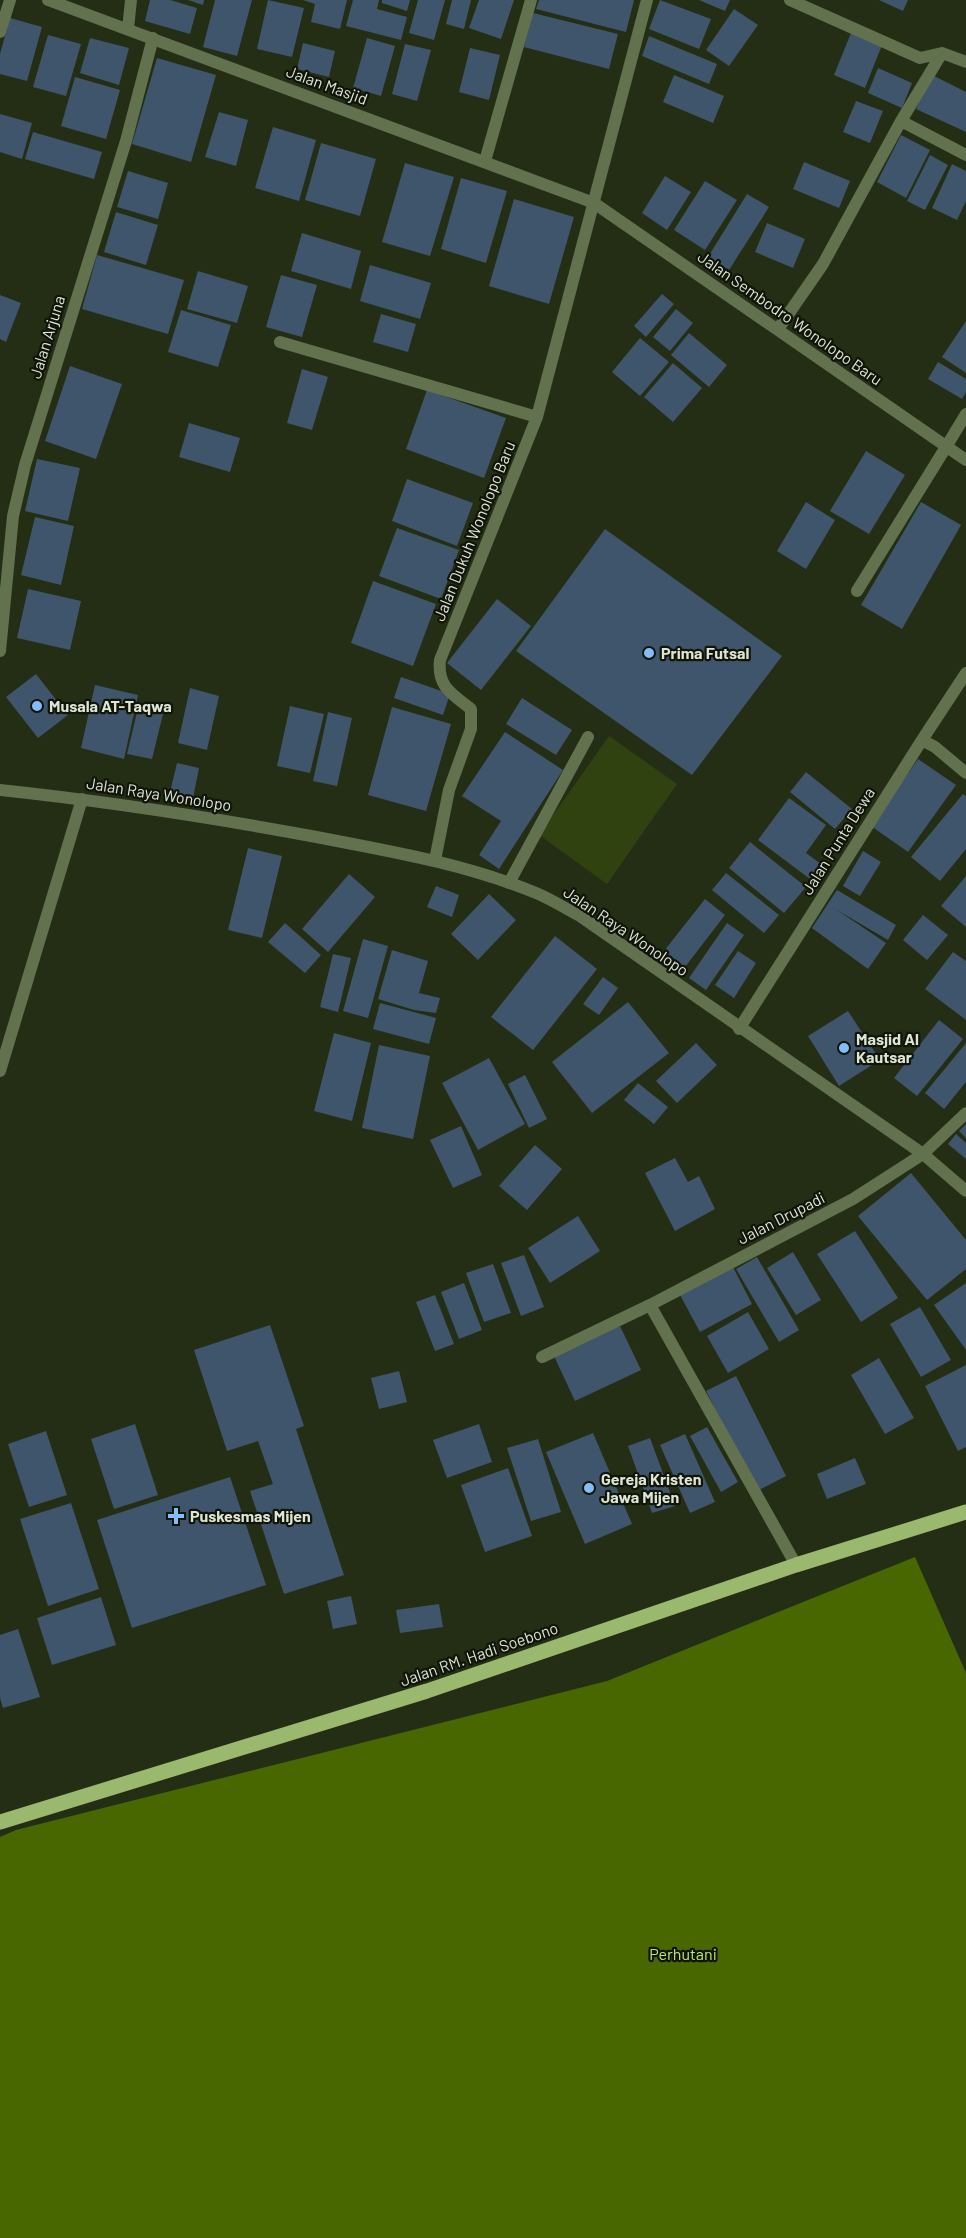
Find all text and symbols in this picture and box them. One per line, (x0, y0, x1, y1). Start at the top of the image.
street label: Jalan Masjid (284, 61, 370, 108)
street label: Jalan Sembodro Wonolopo Baru (694, 247, 886, 389)
street label: Jalan Arjuna (25, 293, 68, 381)
street label: Jalan Dukuh Wonolopo Baru (429, 438, 518, 624)
place label: Prima Futsal (661, 643, 749, 662)
marker: Prima Futsal (642, 646, 656, 660)
place label: Musala AT-Taqwa (49, 696, 172, 715)
marker: Musala AT-Taqwa (30, 699, 44, 713)
street label: Jalan Raya Wonolopo (85, 773, 233, 814)
street label: Jalan Punta Dewa (797, 784, 878, 898)
street label: Jalan Raya Wonolopo (560, 882, 692, 979)
place label: Masjid Al Kautsar (856, 1029, 919, 1066)
marker: Masjid Al Kautsar (837, 1041, 851, 1055)
street label: Jalan Drupadi (734, 1187, 827, 1248)
place label: Gereja Kristen Jawa Mijen (601, 1469, 702, 1506)
marker: Gereja Kristen Jawa Mijen (582, 1481, 596, 1495)
place label: Puskesmas Mijen (190, 1506, 311, 1525)
marker: Puskesmas Mijen (167, 1507, 185, 1525)
street label: Jalan RM. Hadi Soebono (397, 1618, 560, 1689)
park label: Perhutani (649, 1944, 717, 1963)

